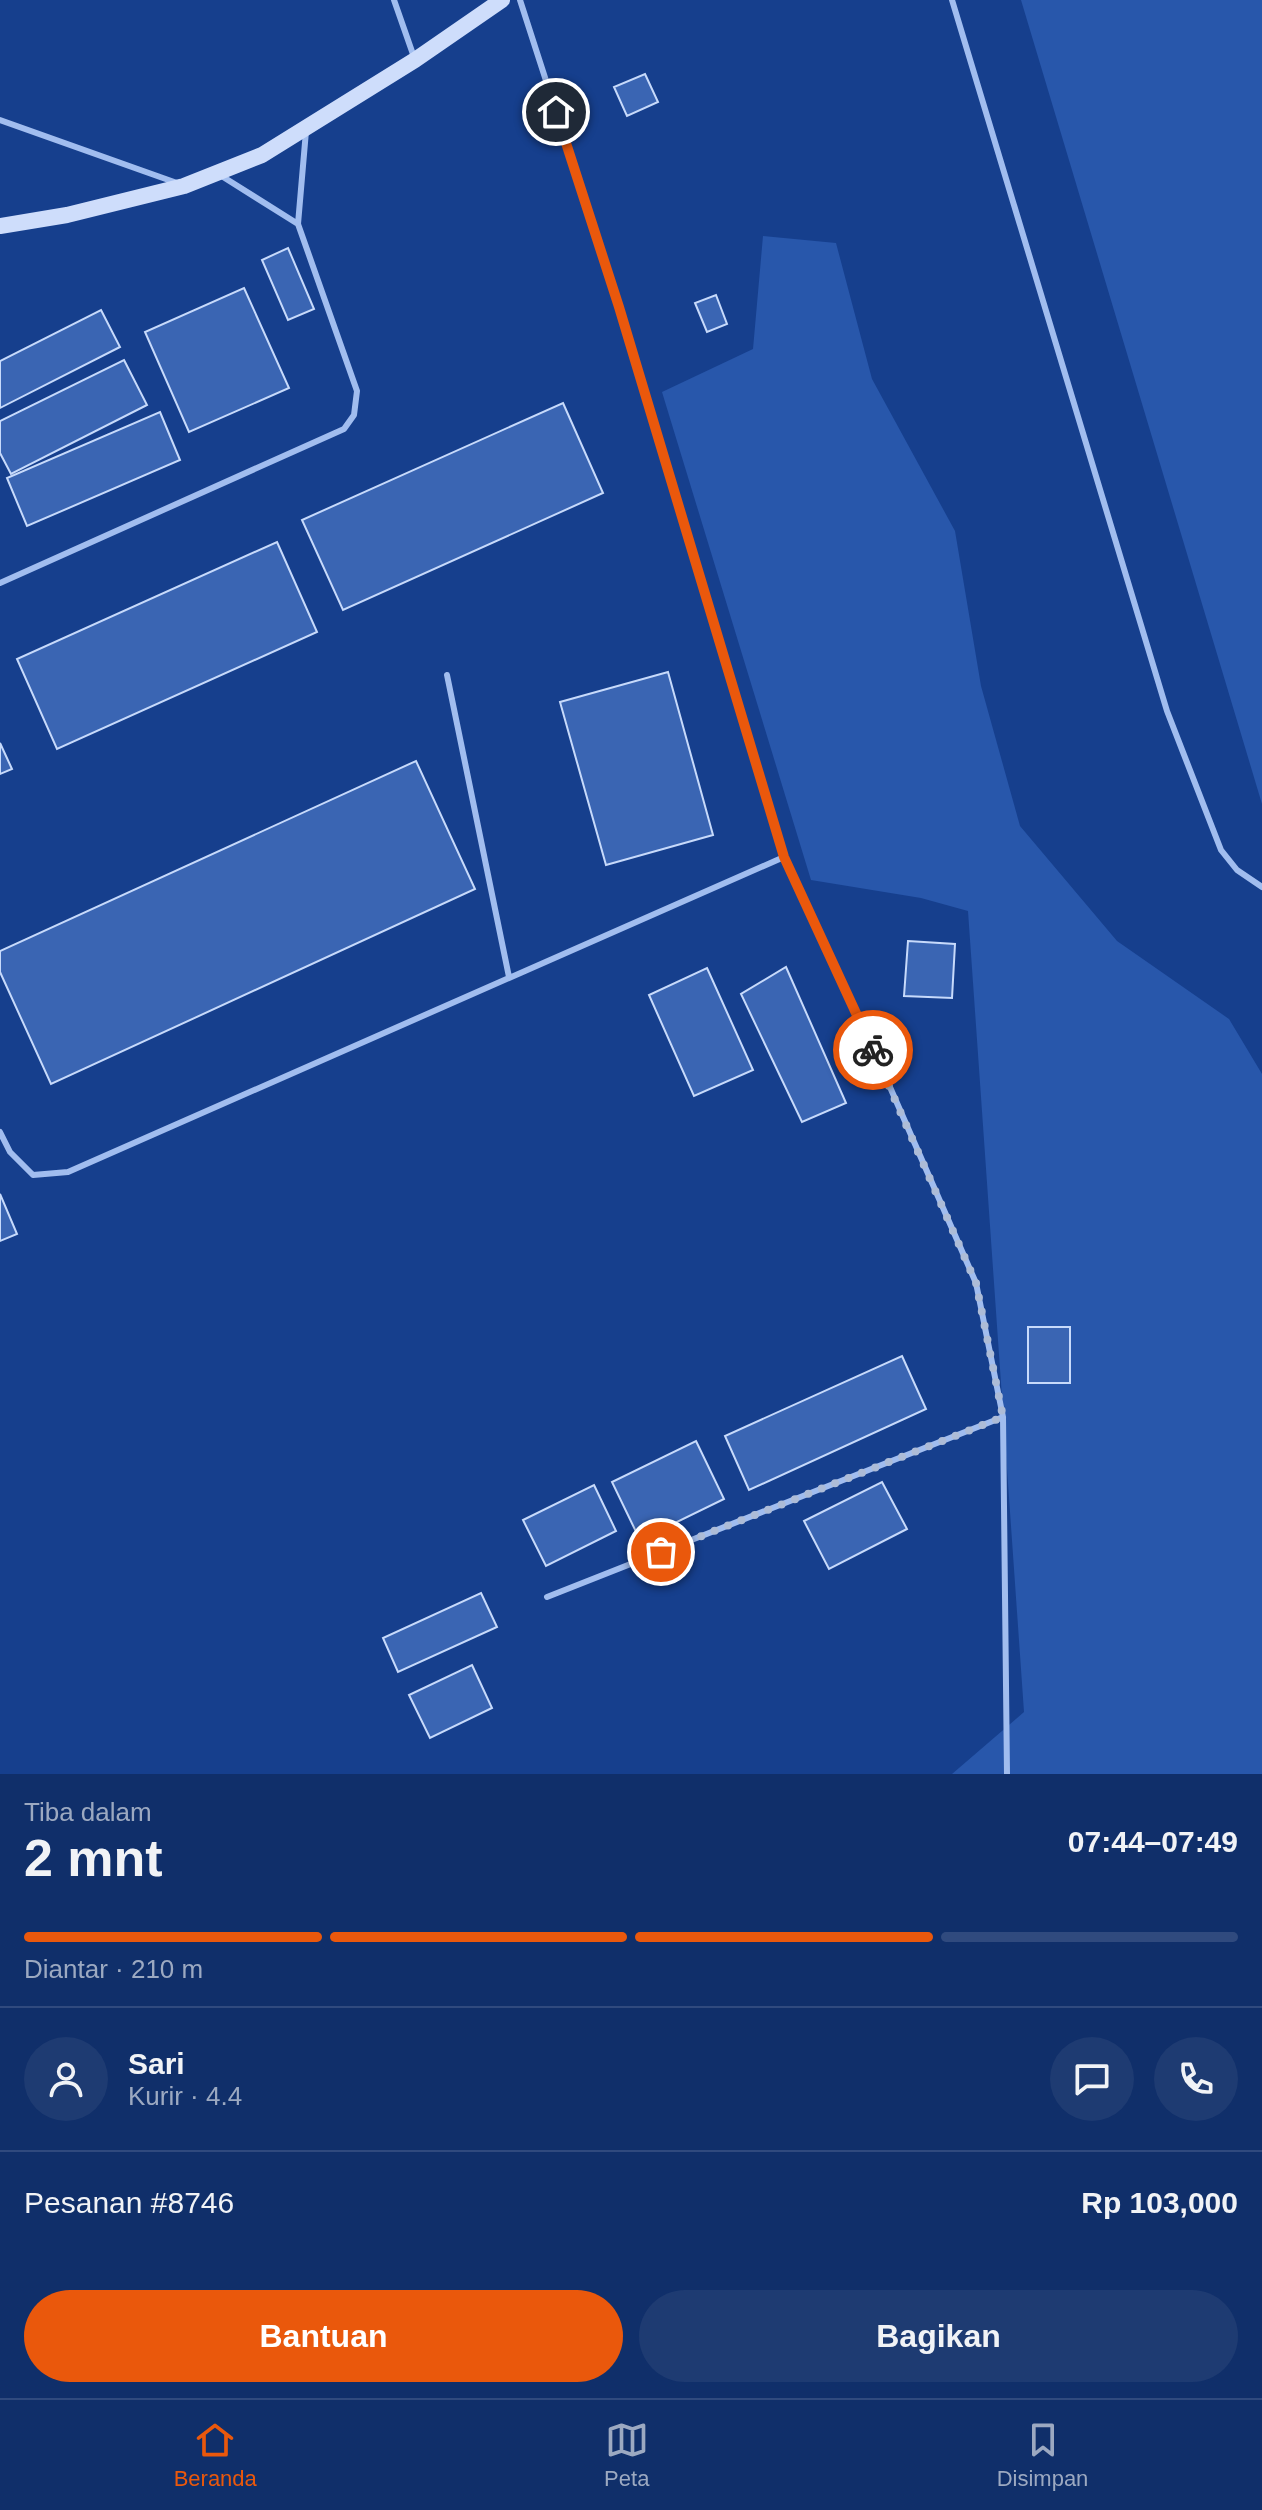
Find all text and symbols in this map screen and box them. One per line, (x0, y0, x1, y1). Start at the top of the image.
pin (522, 78, 590, 146)
icon: home (534, 90, 578, 134)
courier (833, 1010, 913, 1090)
icon: bike (851, 1028, 895, 1072)
pin (627, 1518, 695, 1586)
icon: bag (639, 1530, 683, 1574)
text: Tiba dalam (24, 1797, 152, 1827)
text: 07:44–07:49 (1068, 1825, 1238, 1858)
text: 2 mnt (24, 1829, 163, 1887)
text: Diantar · 210 m (24, 1954, 203, 1984)
button: person (24, 2037, 108, 2121)
button: chat (1050, 2037, 1134, 2121)
button: phone (1154, 2037, 1238, 2121)
text: Sari (128, 2047, 185, 2080)
text: Kurir · 4.4 (128, 2081, 242, 2111)
text: Pesanan #8746 (24, 2186, 234, 2219)
text: Rp 103,000 (1081, 2186, 1238, 2219)
button: Bantuan (24, 2290, 623, 2382)
button: Bagikan (639, 2290, 1238, 2382)
tab: Beranda (174, 2418, 257, 2492)
tab: Peta (604, 2418, 649, 2492)
tab: Disimpan (997, 2418, 1088, 2492)

